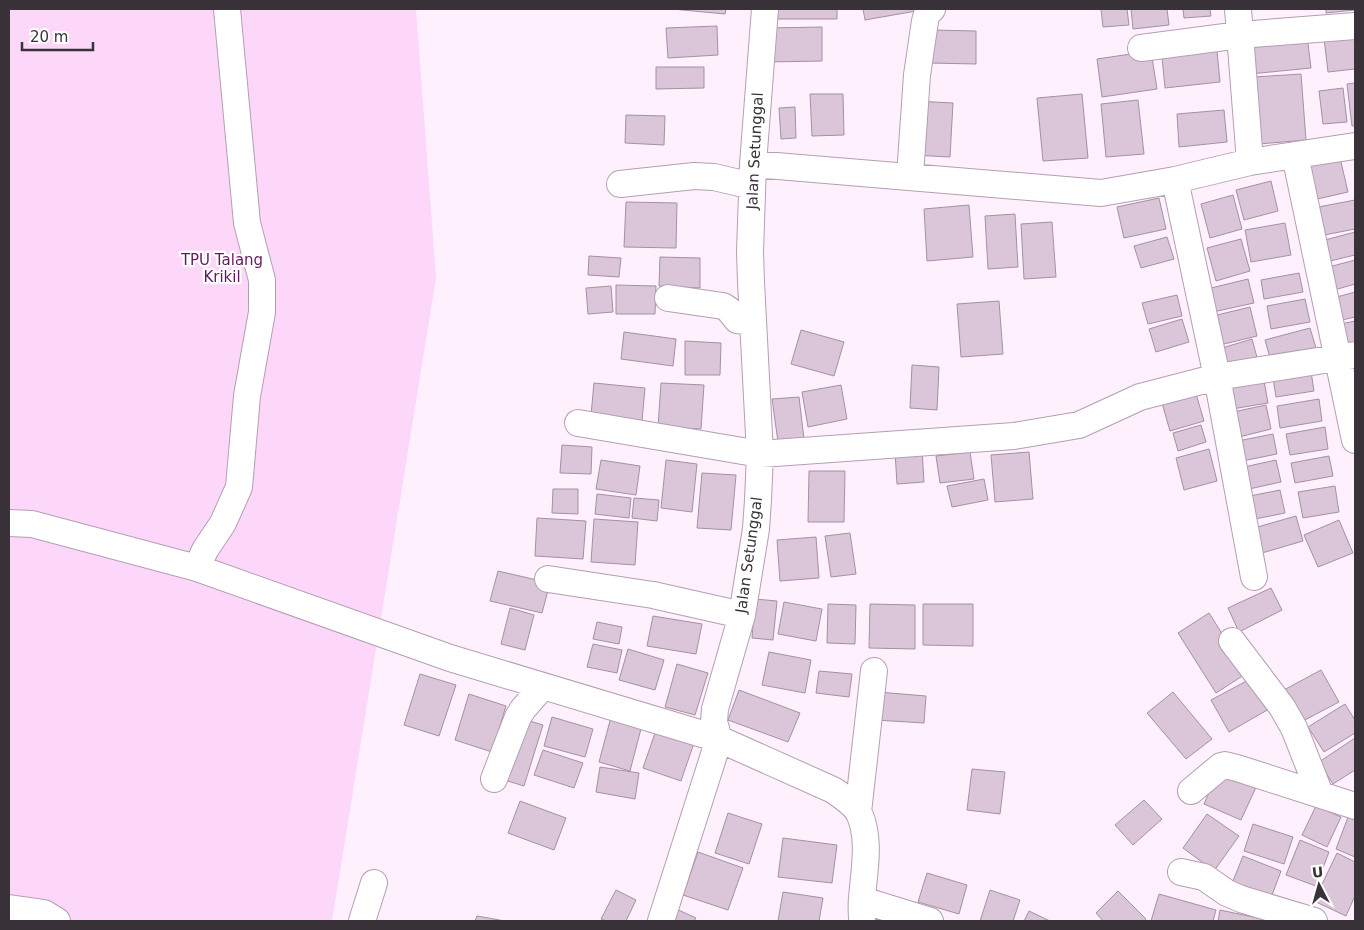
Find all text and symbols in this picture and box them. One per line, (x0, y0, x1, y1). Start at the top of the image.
scale bar (22, 20, 94, 52)
text: 20 m (30, 28, 68, 46)
street label: Jalan Setunggal (743, 92, 767, 211)
park label: TPU Talang Krikil (180, 251, 263, 286)
street label: Jalan Setunggal (732, 496, 766, 615)
north arrow (1294, 860, 1344, 910)
text: U (1311, 864, 1324, 881)

